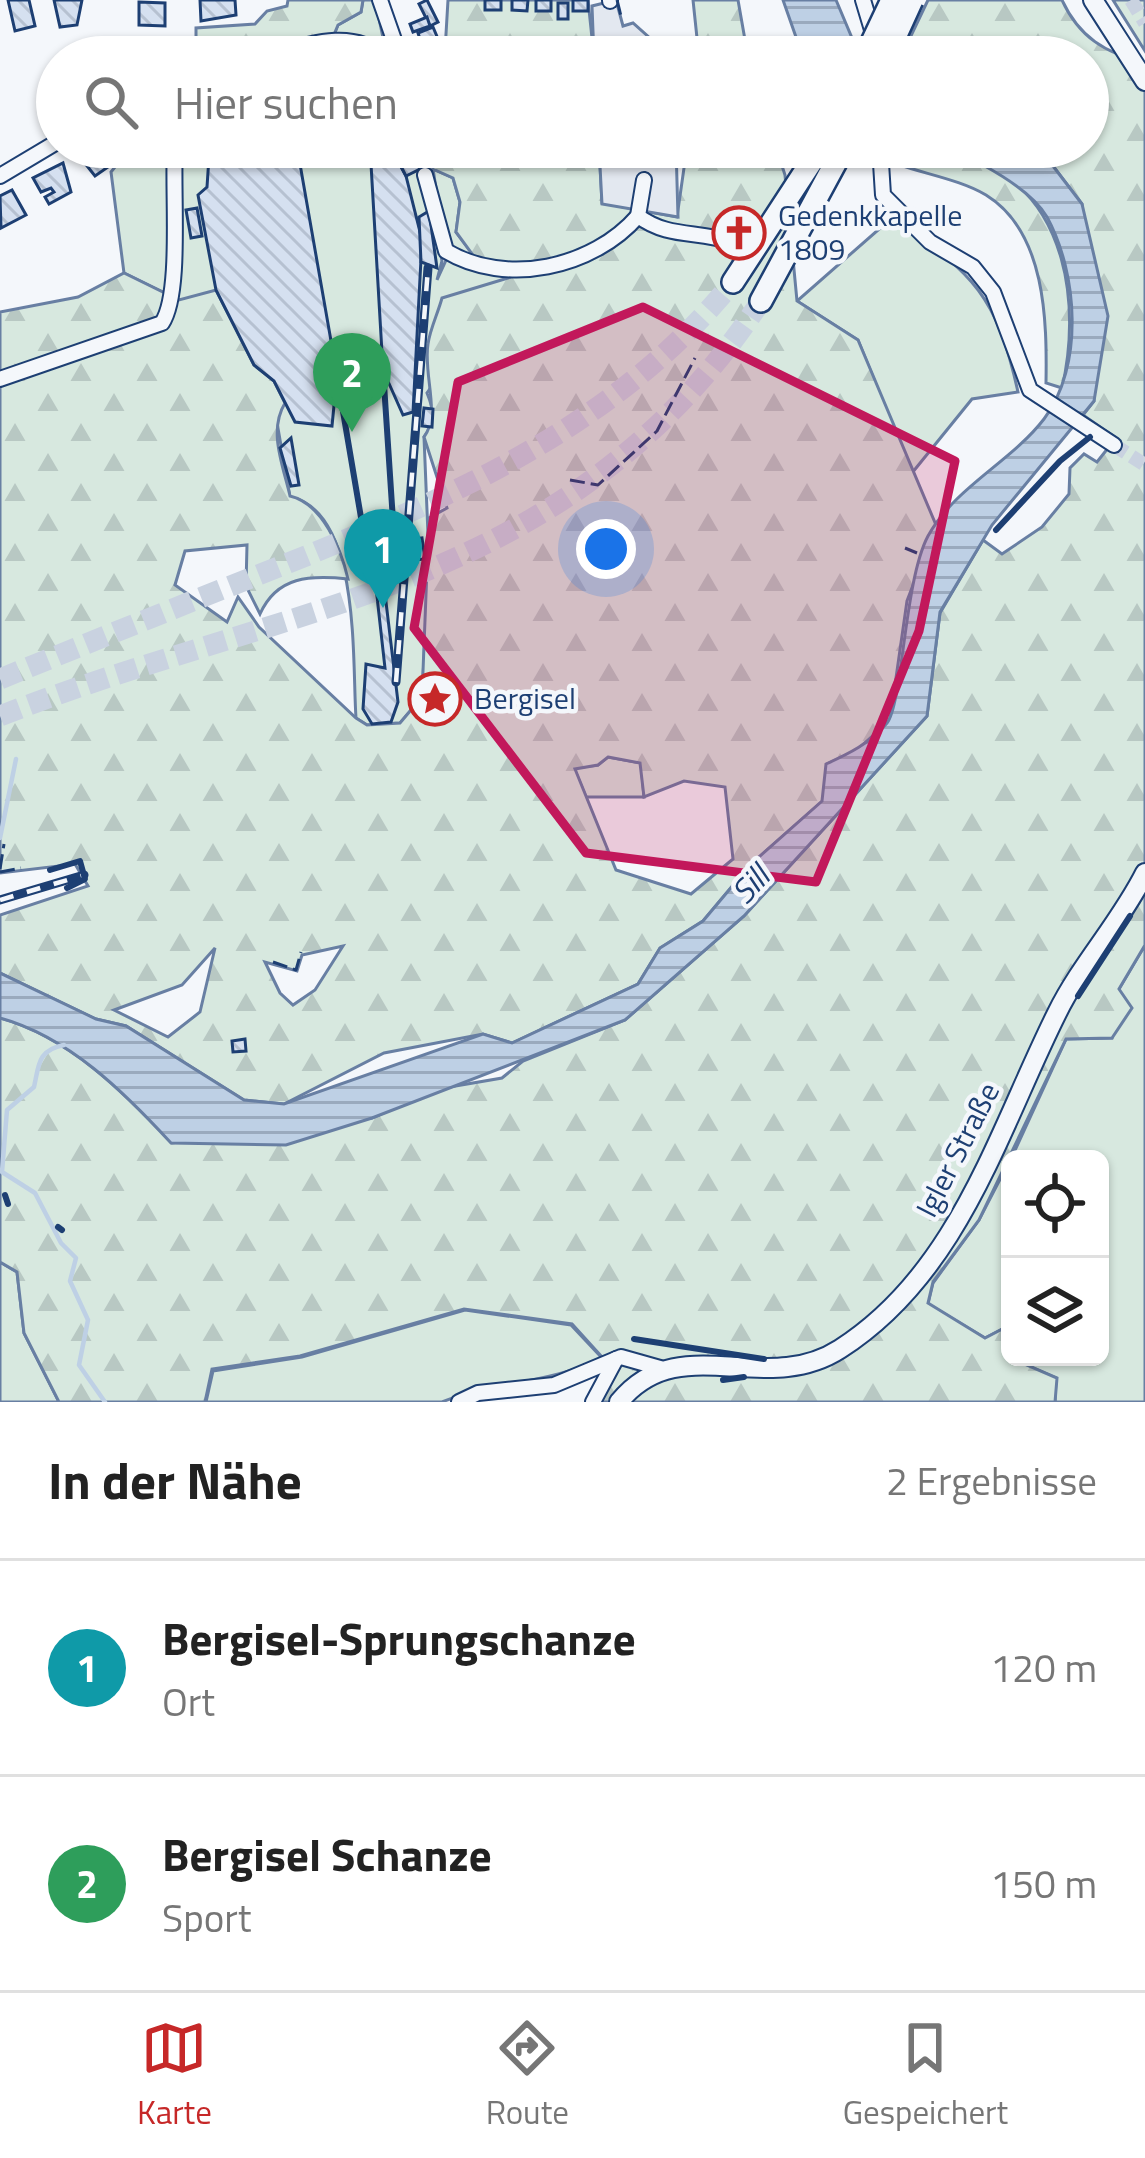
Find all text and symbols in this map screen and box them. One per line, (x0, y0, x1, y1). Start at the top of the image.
search box (36, 36, 1109, 168)
text: Hier suchen (174, 68, 398, 136)
icon: search (78, 69, 144, 135)
place label: Gedenkkapelle 1809 (778, 192, 962, 272)
church icon: Gedenkkapelle 1809 (711, 205, 767, 261)
pin: 2 (313, 333, 391, 432)
pin: 1 (344, 509, 422, 608)
your location (576, 519, 636, 579)
place icon: Bergisel (407, 671, 463, 727)
place label: Bergisel (474, 675, 576, 721)
water label: Sill (719, 850, 784, 915)
street label: Igler Straße (904, 1074, 1011, 1225)
map controls (1001, 1150, 1109, 1366)
button: locate (1001, 1150, 1109, 1258)
button: layers (1001, 1258, 1109, 1366)
text: In der Nähe (48, 1441, 302, 1519)
text: 2 Ergebnisse (886, 1451, 1097, 1510)
text: Bergisel-Sprungschanze (162, 1604, 636, 1672)
text: 1 (76, 1638, 98, 1697)
text: 120 m (990, 1638, 1097, 1697)
text: Ort (162, 1672, 215, 1731)
text: Bergisel Schanze (162, 1820, 492, 1888)
text: 2 (76, 1854, 98, 1913)
text: 150 m (990, 1854, 1097, 1913)
text: Sport (162, 1888, 251, 1947)
tab: Karte (137, 2015, 212, 2137)
tab: Route (486, 2015, 569, 2137)
tab: Gespeichert (843, 2015, 1008, 2137)

